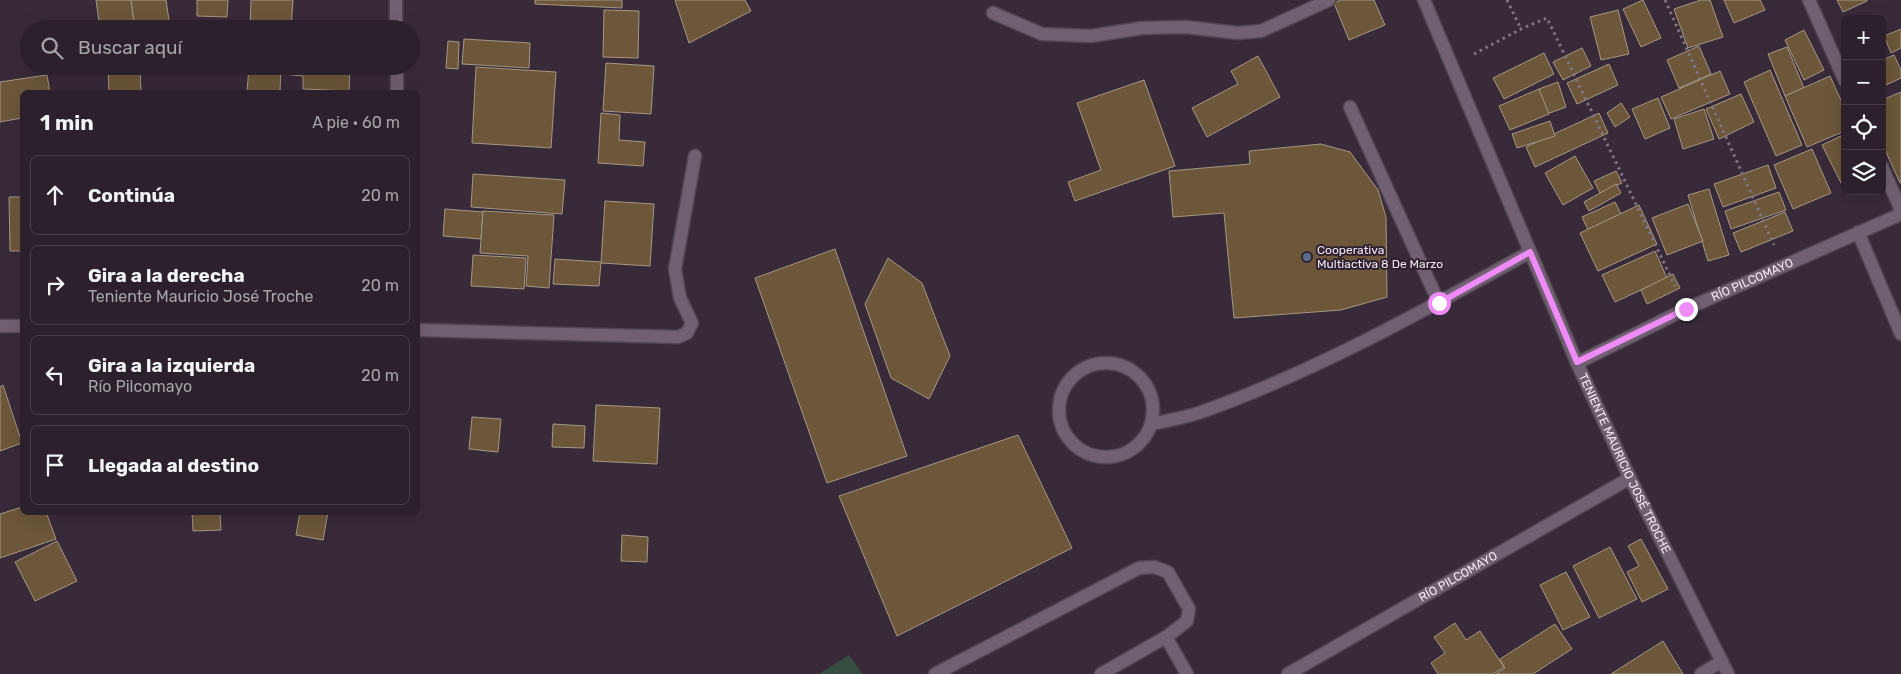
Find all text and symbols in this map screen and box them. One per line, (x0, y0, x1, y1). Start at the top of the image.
map controls (1841, 15, 1886, 195)
button: + (1841, 15, 1886, 60)
search box (20, 20, 420, 75)
icon: search (38, 34, 66, 62)
text: Buscar aquí (78, 36, 182, 59)
button: − (1841, 60, 1886, 105)
button: locate (1841, 105, 1886, 150)
text: 1 min (40, 110, 94, 135)
text: A pie · 60 m (312, 113, 400, 132)
button: layers (1841, 150, 1886, 195)
icon: ahead (41, 181, 69, 209)
text: Continúa (88, 184, 175, 207)
text: 20 m (361, 186, 399, 205)
place label: Cooperativa Multiactiva 8 De Marzo (1317, 243, 1443, 271)
marker: Cooperativa Multiactiva 8 De Marzo (1301, 251, 1313, 263)
street label: RÍO PILCOMAYO (1709, 256, 1795, 304)
text: Gira a la derecha (88, 264, 245, 287)
icon: right (41, 271, 69, 299)
text: 20 m (361, 276, 399, 295)
text: Teniente Mauricio José Troche (88, 287, 313, 306)
route start (1428, 292, 1451, 315)
route end (1675, 298, 1698, 321)
text: Gira a la izquierda (88, 354, 255, 377)
icon: left (41, 361, 69, 389)
text: 20 m (361, 366, 399, 385)
street label: TENIENTE MAURICIO JOSÉ TROCHE (1576, 371, 1674, 556)
text: Río Pilcomayo (88, 377, 192, 396)
icon: arrive (41, 451, 69, 479)
text: Llegada al destino (88, 454, 259, 477)
street label: RÍO PILCOMAYO (1416, 549, 1500, 605)

